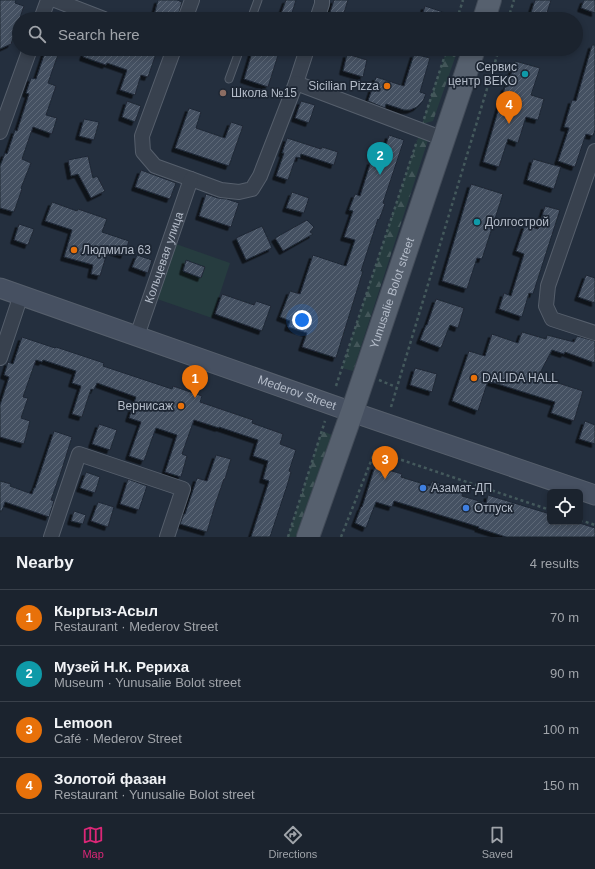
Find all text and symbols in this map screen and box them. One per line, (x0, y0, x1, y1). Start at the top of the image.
search box (12, 12, 583, 56)
icon: search (26, 23, 48, 45)
text: Search here (58, 26, 140, 43)
place label: Сервис центр BEKO (448, 60, 517, 88)
marker: Сервис центр BEKO (520, 69, 530, 79)
place label: Sicilian Pizza (308, 79, 379, 93)
marker: Sicilian Pizza (382, 81, 392, 91)
place label: Школа №15 (231, 86, 297, 100)
marker: Школа №15 (218, 88, 228, 98)
pin: 4 (496, 91, 522, 124)
pin: 2 (367, 142, 393, 175)
street label: Кольцевая улица (142, 210, 186, 305)
place label: Долгострой (485, 215, 549, 229)
marker: Долгострой (472, 217, 482, 227)
street label: Yunusalie Bolot street (367, 235, 417, 350)
place label: Людмила 63 (82, 243, 151, 257)
marker: Людмила 63 (69, 245, 79, 255)
your location (292, 310, 312, 330)
pin: 1 (182, 365, 208, 398)
place label: DALIDA HALL (482, 371, 558, 385)
street label: Mederov Street (256, 372, 339, 413)
marker: DALIDA HALL (469, 373, 479, 383)
place label: Вернисаж (118, 399, 173, 413)
marker: Вернисаж (176, 401, 186, 411)
pin: 3 (372, 446, 398, 479)
place label: Азамат-ДП (431, 481, 492, 495)
marker: Азамат-ДП (418, 483, 428, 493)
map controls (547, 489, 583, 525)
button: locate (547, 489, 583, 525)
place label: Отпуск (474, 501, 513, 515)
marker: Отпуск (461, 503, 471, 513)
text: Nearby (16, 553, 74, 572)
text: 4 results (530, 556, 579, 571)
text: Кыргыз-Асыл (54, 602, 158, 619)
text: 1 (25, 610, 33, 625)
text: 70 m (550, 610, 579, 625)
text: Restaurant · Mederov Street (54, 619, 218, 634)
text: Музей Н.К. Рериха (54, 658, 189, 675)
text: 2 (25, 666, 33, 681)
text: 90 m (550, 666, 579, 681)
text: Museum · Yunusalie Bolot street (54, 675, 241, 690)
text: Lemoon (54, 714, 112, 731)
text: 3 (25, 722, 33, 737)
text: 100 m (543, 722, 579, 737)
text: Café · Mederov Street (54, 731, 182, 746)
text: Золотой фазан (54, 770, 166, 787)
text: 4 (25, 778, 33, 793)
text: 150 m (543, 778, 579, 793)
text: Restaurant · Yunusalie Bolot street (54, 787, 255, 802)
tab: Map (82, 824, 104, 860)
tab: Directions (268, 824, 317, 860)
tab: Saved (482, 824, 513, 860)

